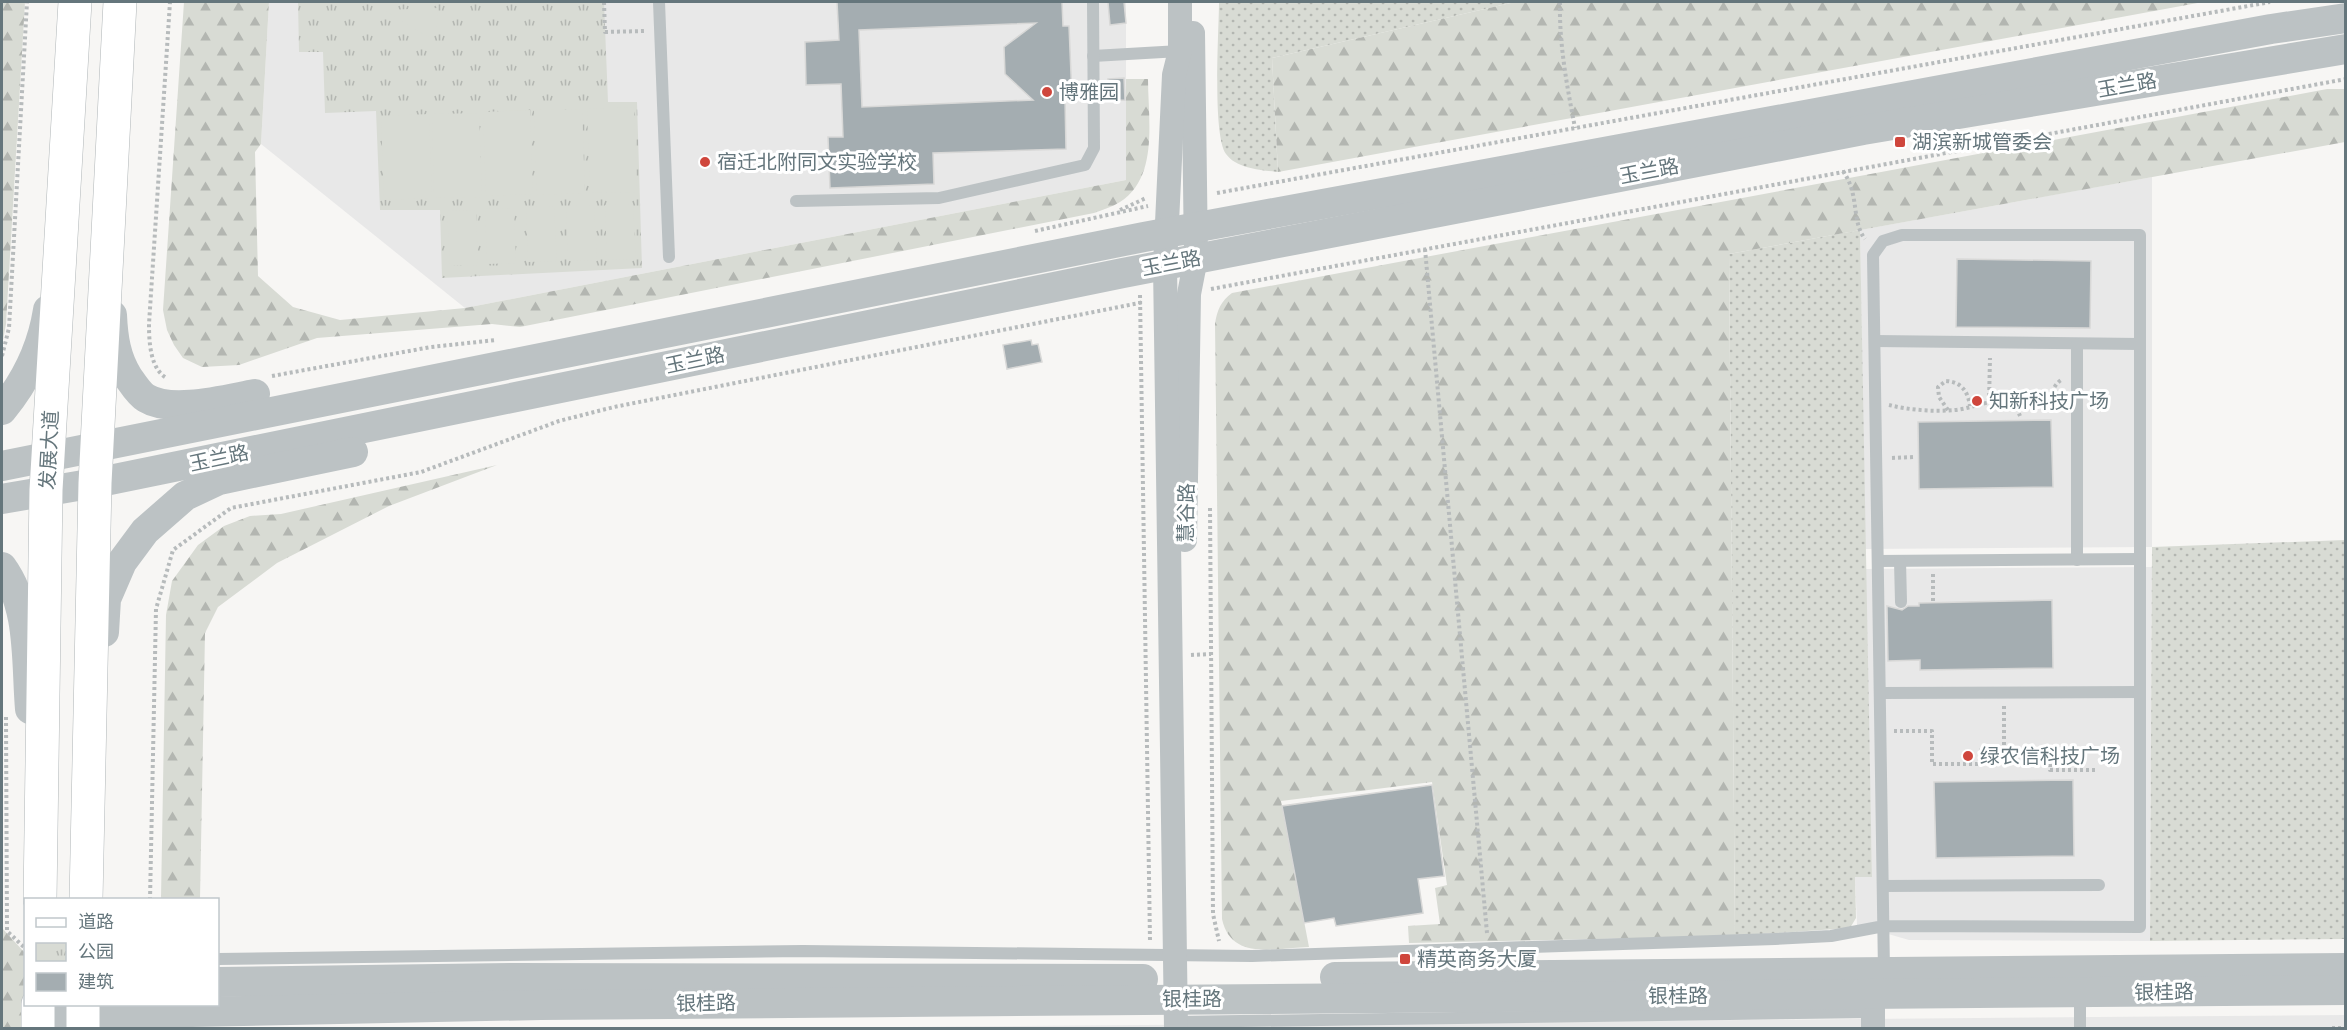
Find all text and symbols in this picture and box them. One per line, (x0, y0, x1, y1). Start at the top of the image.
street label: 玉兰路 (2095, 67, 2159, 103)
place label: 博雅园 (1059, 79, 1119, 105)
marker: 博雅园 (1040, 85, 1054, 99)
place label: 湖滨新城管委会 (1912, 129, 2052, 155)
marker: 湖滨新城管委会 (1893, 135, 1907, 149)
place label: 宿迁北附同文实验学校 (717, 149, 917, 175)
street label: 玉兰路 (1617, 153, 1681, 189)
marker: 宿迁北附同文实验学校 (698, 155, 712, 169)
street label: 玉兰路 (1139, 245, 1203, 281)
street label: 玉兰路 (663, 341, 727, 379)
place label: 知新科技广场 (1989, 388, 2109, 414)
marker: 知新科技广场 (1970, 394, 1984, 408)
street label: 发展大道 (34, 409, 64, 491)
street label: 玉兰路 (187, 439, 251, 477)
street label: 慧谷路 (1172, 483, 1200, 543)
place label: 绿农信科技广场 (1980, 743, 2120, 769)
marker: 绿农信科技广场 (1961, 749, 1975, 763)
legend (24, 898, 219, 1006)
text: 道路 (78, 910, 114, 933)
text: 公园 (78, 940, 114, 963)
place label: 精英商务大厦 (1417, 946, 1537, 972)
marker: 精英商务大厦 (1398, 952, 1412, 966)
text: 建筑 (78, 970, 114, 993)
street label: 银桂路 (2134, 978, 2194, 1006)
street label: 银桂路 (1648, 983, 1708, 1009)
street label: 银桂路 (1162, 986, 1222, 1012)
street label: 银桂路 (676, 989, 736, 1017)

